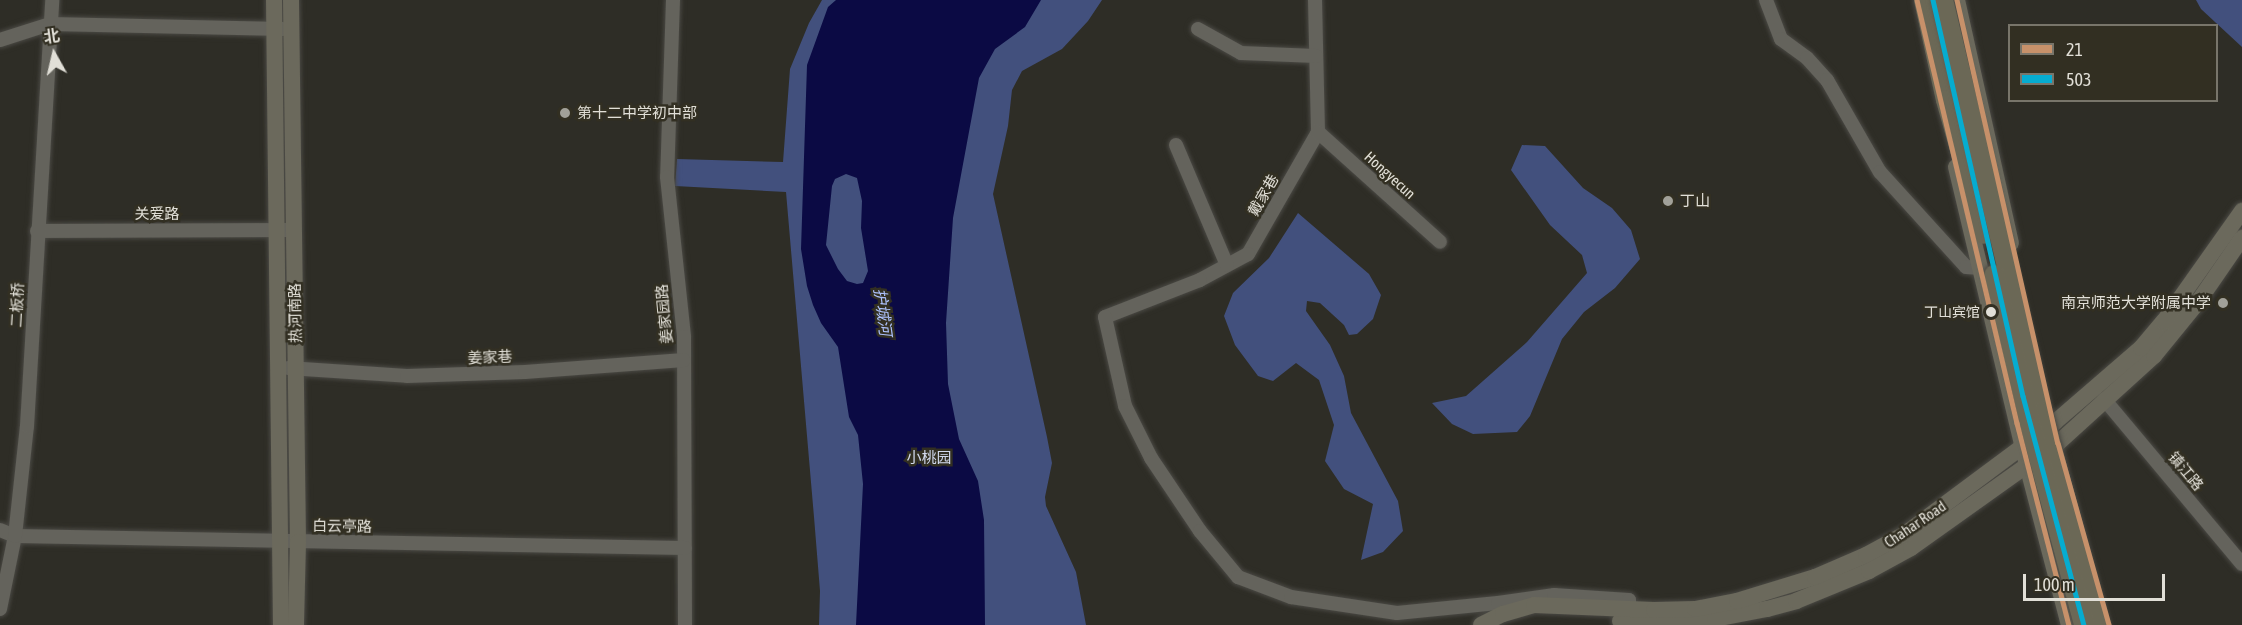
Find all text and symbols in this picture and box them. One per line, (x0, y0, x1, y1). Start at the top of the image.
north arrow (24, 24, 84, 84)
legend (2008, 24, 2218, 102)
text: 北 (42, 26, 61, 46)
text: 21 (2066, 39, 2083, 60)
text: 503 (2066, 69, 2091, 90)
place label: 第十二中学初中部 (577, 104, 697, 122)
marker: 第十二中学初中部 (558, 106, 572, 120)
street label: Hongyecun (1361, 147, 1419, 203)
street label: 戴家巷 (1244, 171, 1282, 219)
place label: 丁山 (1680, 192, 1710, 210)
marker: 丁山 (1661, 194, 1675, 208)
street label: 关爱路 (135, 205, 179, 223)
street label: 二板桥 (7, 282, 27, 328)
street label: 热河南路 (285, 283, 305, 343)
street label: 姜家园路 (652, 283, 676, 345)
water label: 护城河 (870, 287, 896, 337)
place label: 南京师范大学附属中学 (2061, 294, 2211, 312)
marker: 南京师范大学附属中学 (2216, 296, 2230, 310)
place label: 丁山宾馆 (1924, 304, 1980, 320)
marker: 丁山宾馆 (1985, 306, 1997, 318)
street label: 姜家巷 (467, 347, 513, 367)
street label: 镇江路 (2165, 448, 2207, 494)
park label: 小桃园 (907, 449, 951, 467)
street label: Chahar Road (1881, 497, 1949, 551)
street label: 白云亭路 (312, 516, 372, 536)
scale bar (2026, 562, 2168, 600)
text: 100 m (2034, 574, 2075, 595)

